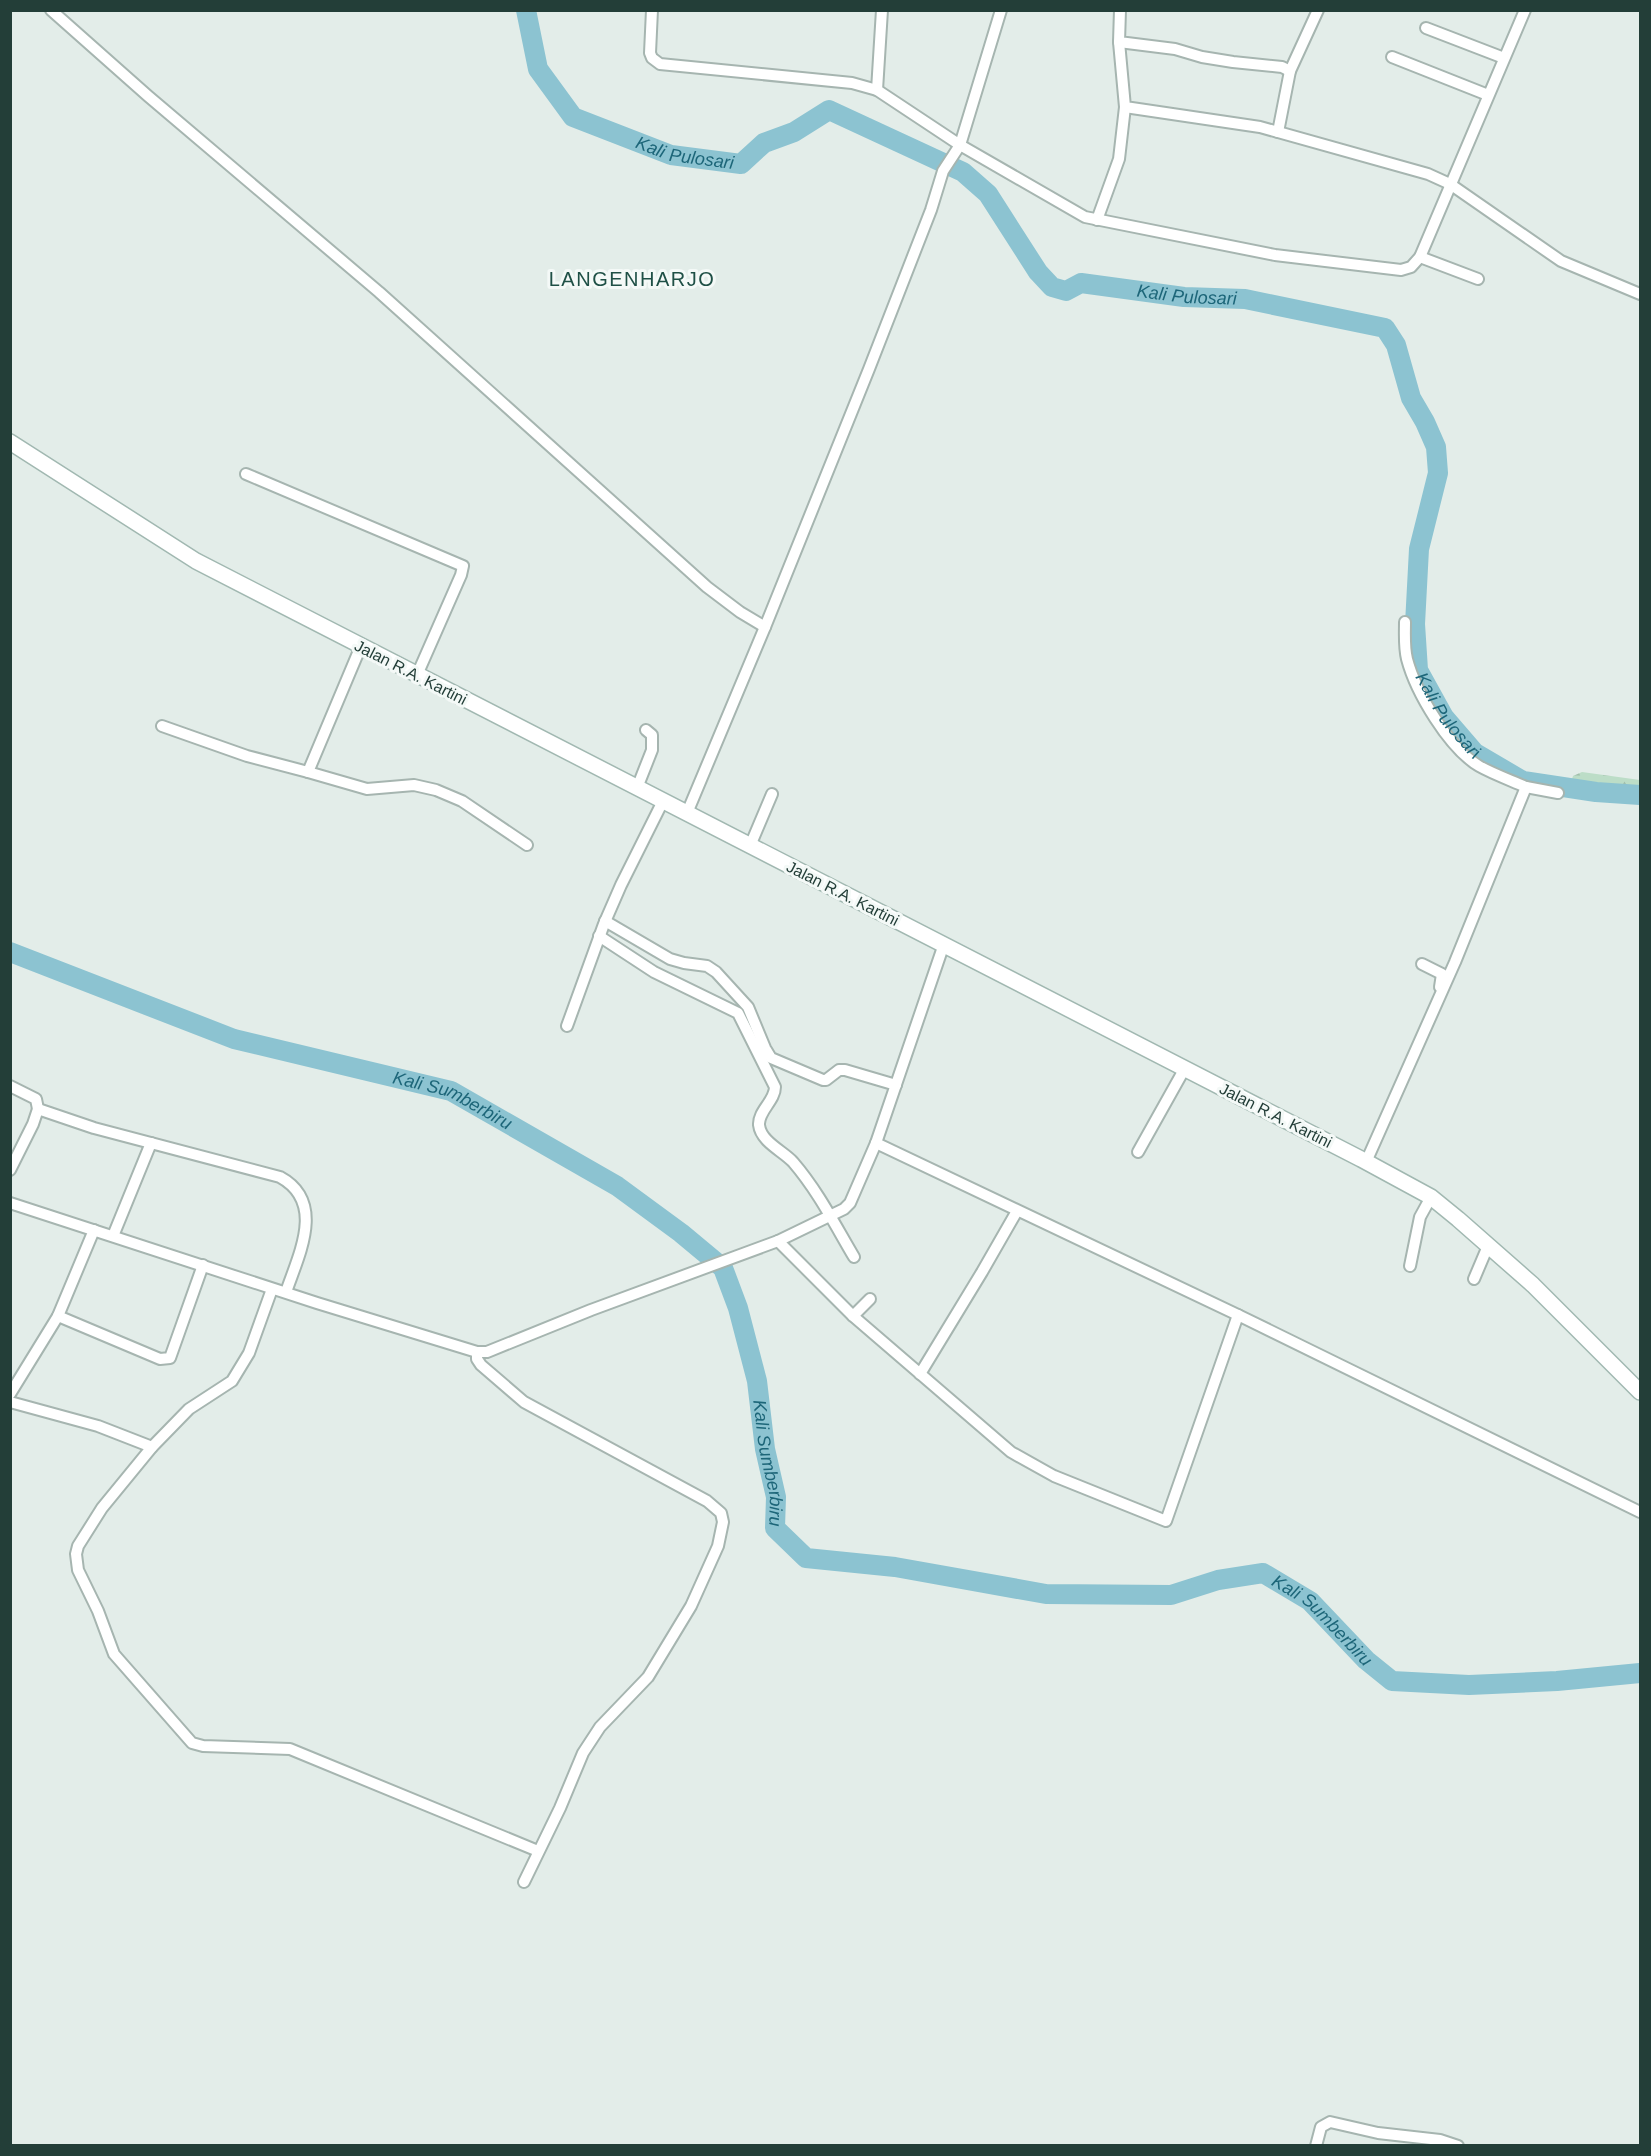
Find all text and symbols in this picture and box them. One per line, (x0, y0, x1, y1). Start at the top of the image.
water label: Kali Pulosari (633, 132, 736, 173)
district label: LANGENHARJO (549, 268, 715, 290)
water label: Kali Pulosari (1136, 281, 1238, 309)
street label: Jalan R.A. Kartini (352, 637, 470, 708)
water label: Kali Pulosari (1411, 669, 1484, 764)
street label: Jalan R.A. Kartini (784, 858, 902, 929)
water label: Kali Sumberbiru (391, 1067, 516, 1134)
street label: Jalan R.A. Kartini (1217, 1080, 1335, 1151)
water label: Kali Sumberbiru (749, 1399, 786, 1527)
water label: Kali Sumberbiru (1269, 1571, 1376, 1670)

